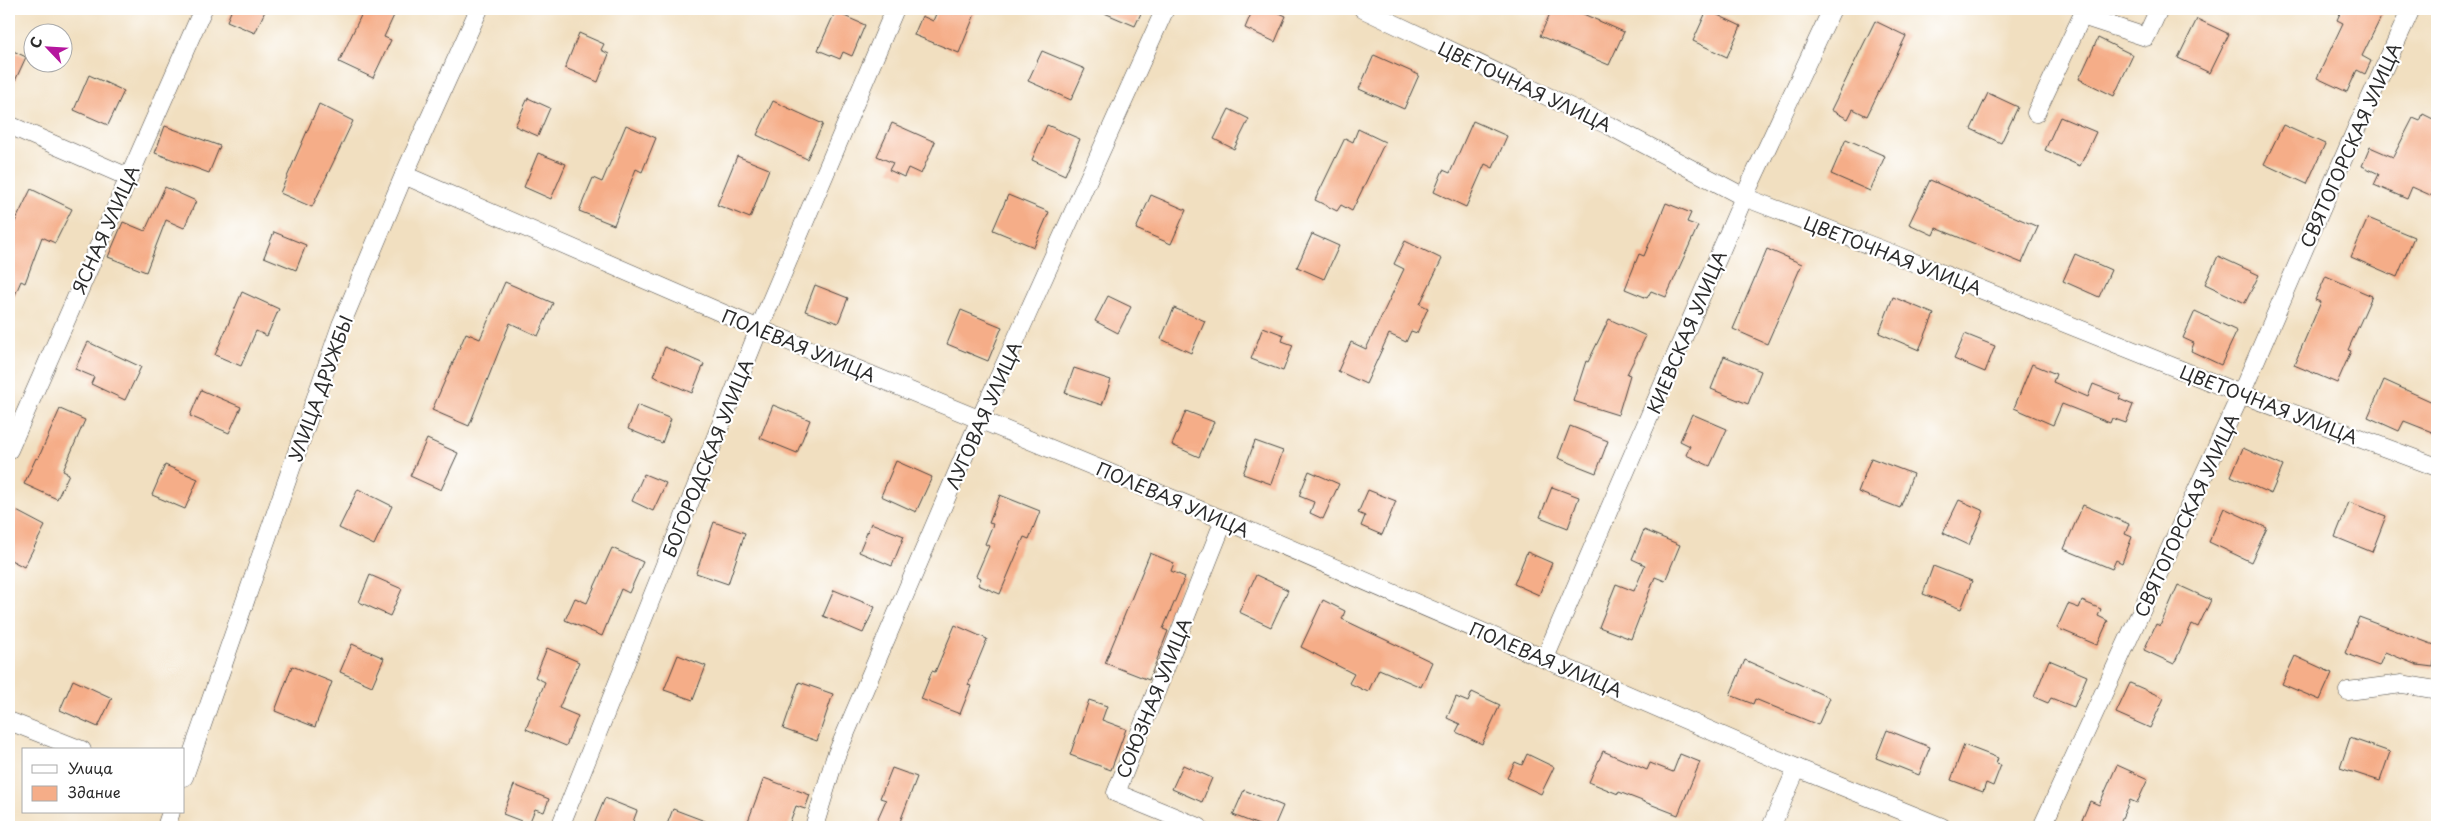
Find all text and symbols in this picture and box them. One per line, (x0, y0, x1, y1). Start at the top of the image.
north arrow (22, 22, 72, 72)
text: С (24, 33, 48, 52)
street label: ЦВЕТОЧНАЯ УЛИЦА (1434, 34, 1616, 138)
street label: СВЯТОГОРСКАЯ УЛИЦА (2293, 38, 2408, 252)
street label: ЯСНАЯ УЛИЦА (65, 160, 145, 297)
street label: ЦВЕТОЧНАЯ УЛИЦА (1800, 209, 1986, 301)
street label: КИЕВСКАЯ УЛИЦА (1639, 246, 1733, 418)
street label: ПОЛЕВАЯ УЛИЦА (718, 302, 880, 388)
street label: УЛИЦА ДРУЖБЫ (281, 311, 359, 465)
street label: ЛУГОВАЯ УЛИЦА (938, 337, 1028, 493)
street label: БОГОРОДСКАЯ УЛИЦА (655, 354, 759, 561)
street label: ЦВЕТОЧНАЯ УЛИЦА (2176, 358, 2362, 450)
street label: СВЯТОГОРСКАЯ УЛИЦА (2127, 409, 2245, 621)
street label: ПОЛЕВАЯ УЛИЦА (1092, 455, 1254, 543)
street label: СОЮЗНАЯ УЛИЦА (1108, 614, 1198, 782)
street label: ПОЛЕВАЯ УЛИЦА (1465, 615, 1627, 703)
legend (22, 748, 185, 814)
text: Улица (68, 756, 113, 779)
text: Здание (68, 780, 121, 803)

